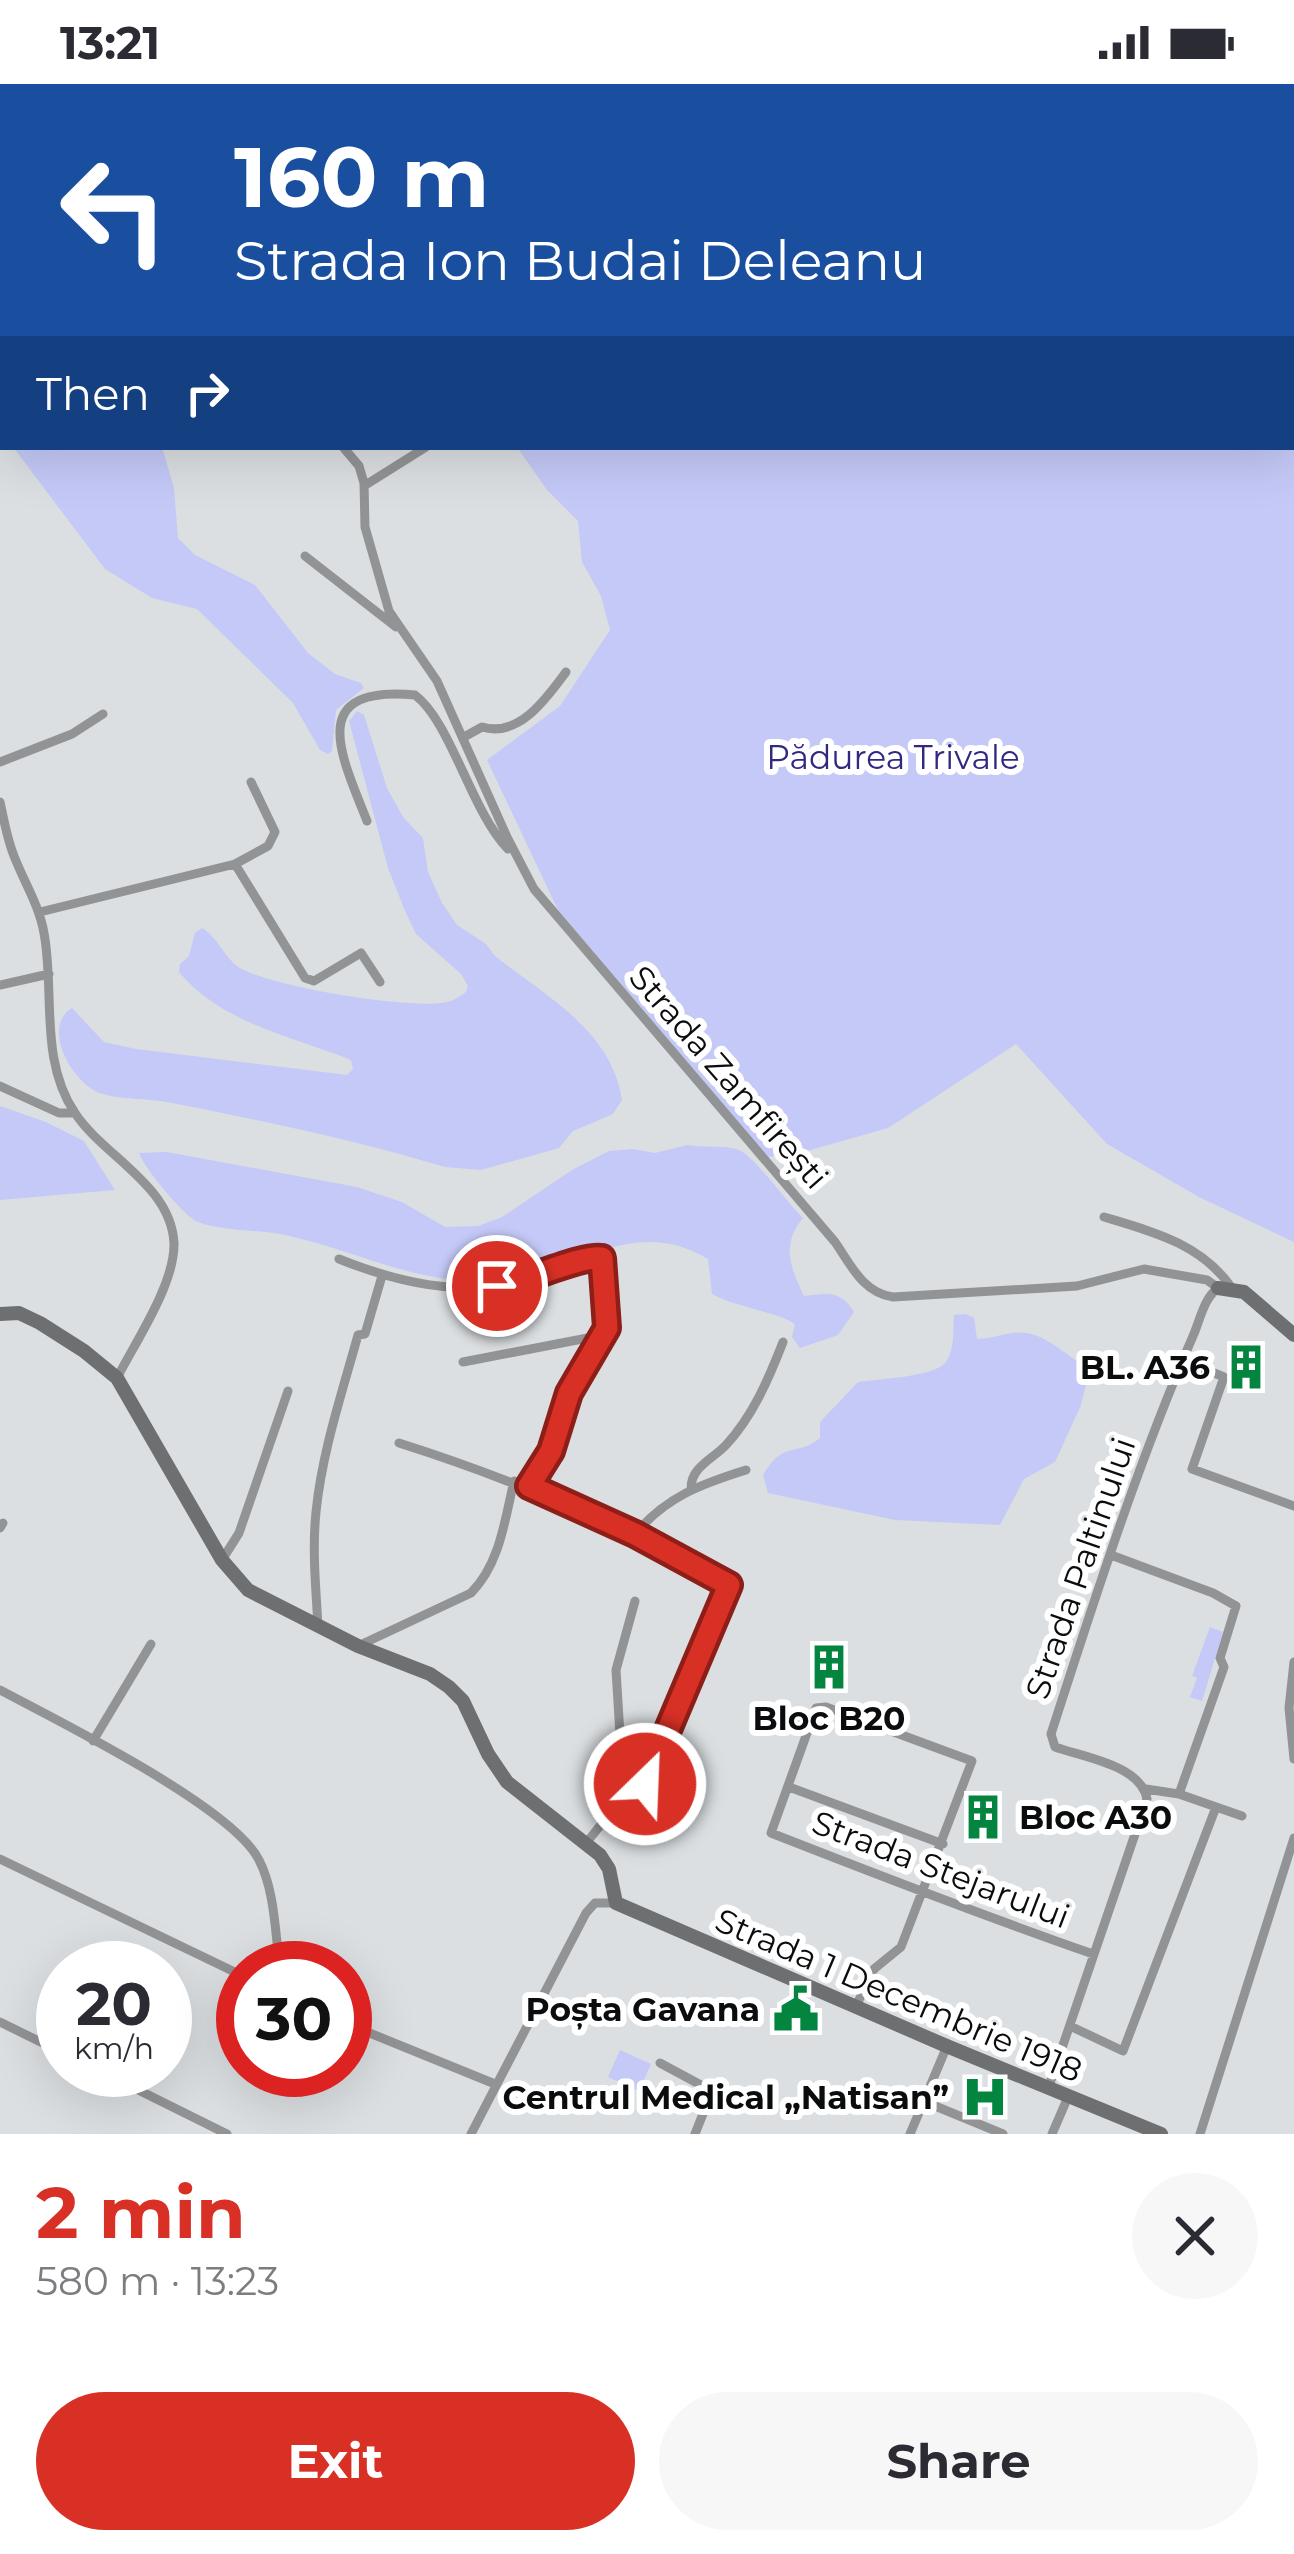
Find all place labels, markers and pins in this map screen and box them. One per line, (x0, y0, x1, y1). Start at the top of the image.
pin (446, 1235, 548, 1337)
building icon: BL. A36 (1221, 1342, 1271, 1392)
place label: BL. A36 (1080, 1347, 1210, 1387)
building icon: Bloc B20 (804, 1642, 854, 1692)
place label: Bloc B20 (753, 1698, 905, 1738)
building icon: Bloc A30 (958, 1792, 1008, 1842)
place label: Bloc A30 (1019, 1797, 1172, 1837)
public building icon: Poșta Gavana (771, 1984, 821, 2034)
place label: Poșta Gavana (526, 1989, 760, 2030)
hospital icon: Centrul Medical „Natisan” (960, 2072, 1010, 2122)
place label: Centrul Medical „Natisan” (503, 2077, 949, 2117)

